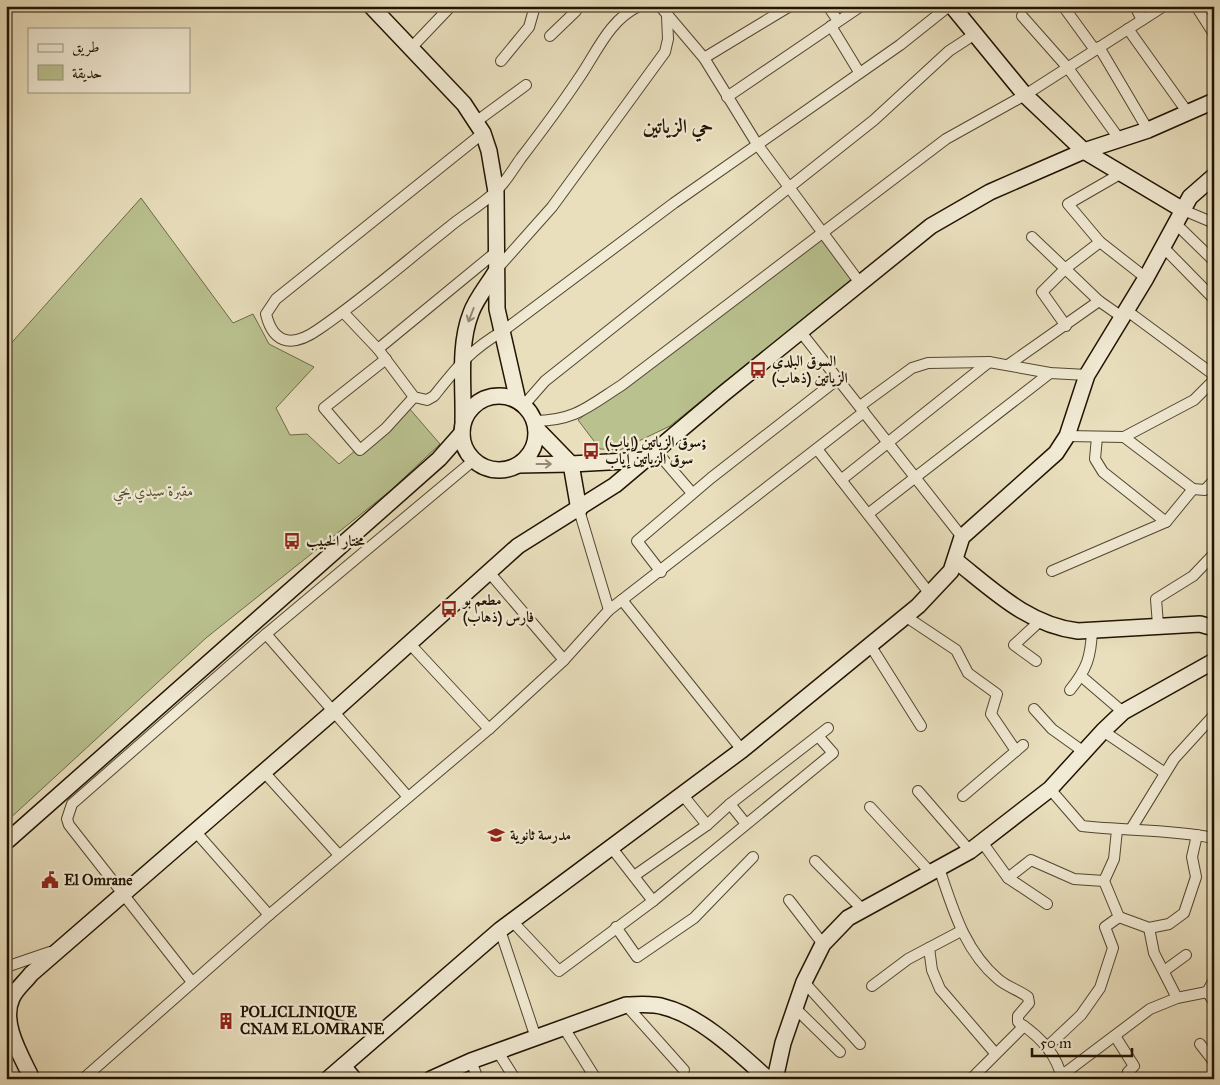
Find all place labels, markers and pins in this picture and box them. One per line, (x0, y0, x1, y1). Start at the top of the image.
place label: السوق البلدي الزياتين (ذهاب) (772, 352, 848, 388)
bus stop icon: السوق البلدي الزياتين (ذهاب) (748, 360, 768, 380)
place label: سوق الزياتين (إياب); سوق الزياتين إياب (605, 433, 706, 469)
bus stop icon: سوق الزياتين (إياب); سوق الزياتين إياب (581, 441, 601, 461)
bus stop icon: مختار الحبيب (282, 531, 302, 551)
place label: مختار الحبيب (306, 532, 366, 551)
place label: مطعم بو فارس (ذهاب) (461, 591, 534, 627)
bus stop icon: مطعم بو فارس (ذهاب) (439, 599, 459, 619)
school or university icon: مدرسة ثانوية (486, 825, 506, 845)
place label: مدرسة ثانوية (510, 826, 571, 844)
public building icon: El Omrane (40, 870, 60, 890)
place label: El Omrane (64, 871, 133, 889)
place label: POLICLINIQUE CNAM ELOMRANE (240, 1003, 385, 1038)
building icon: POLICLINIQUE CNAM ELOMRANE (216, 1011, 236, 1031)

